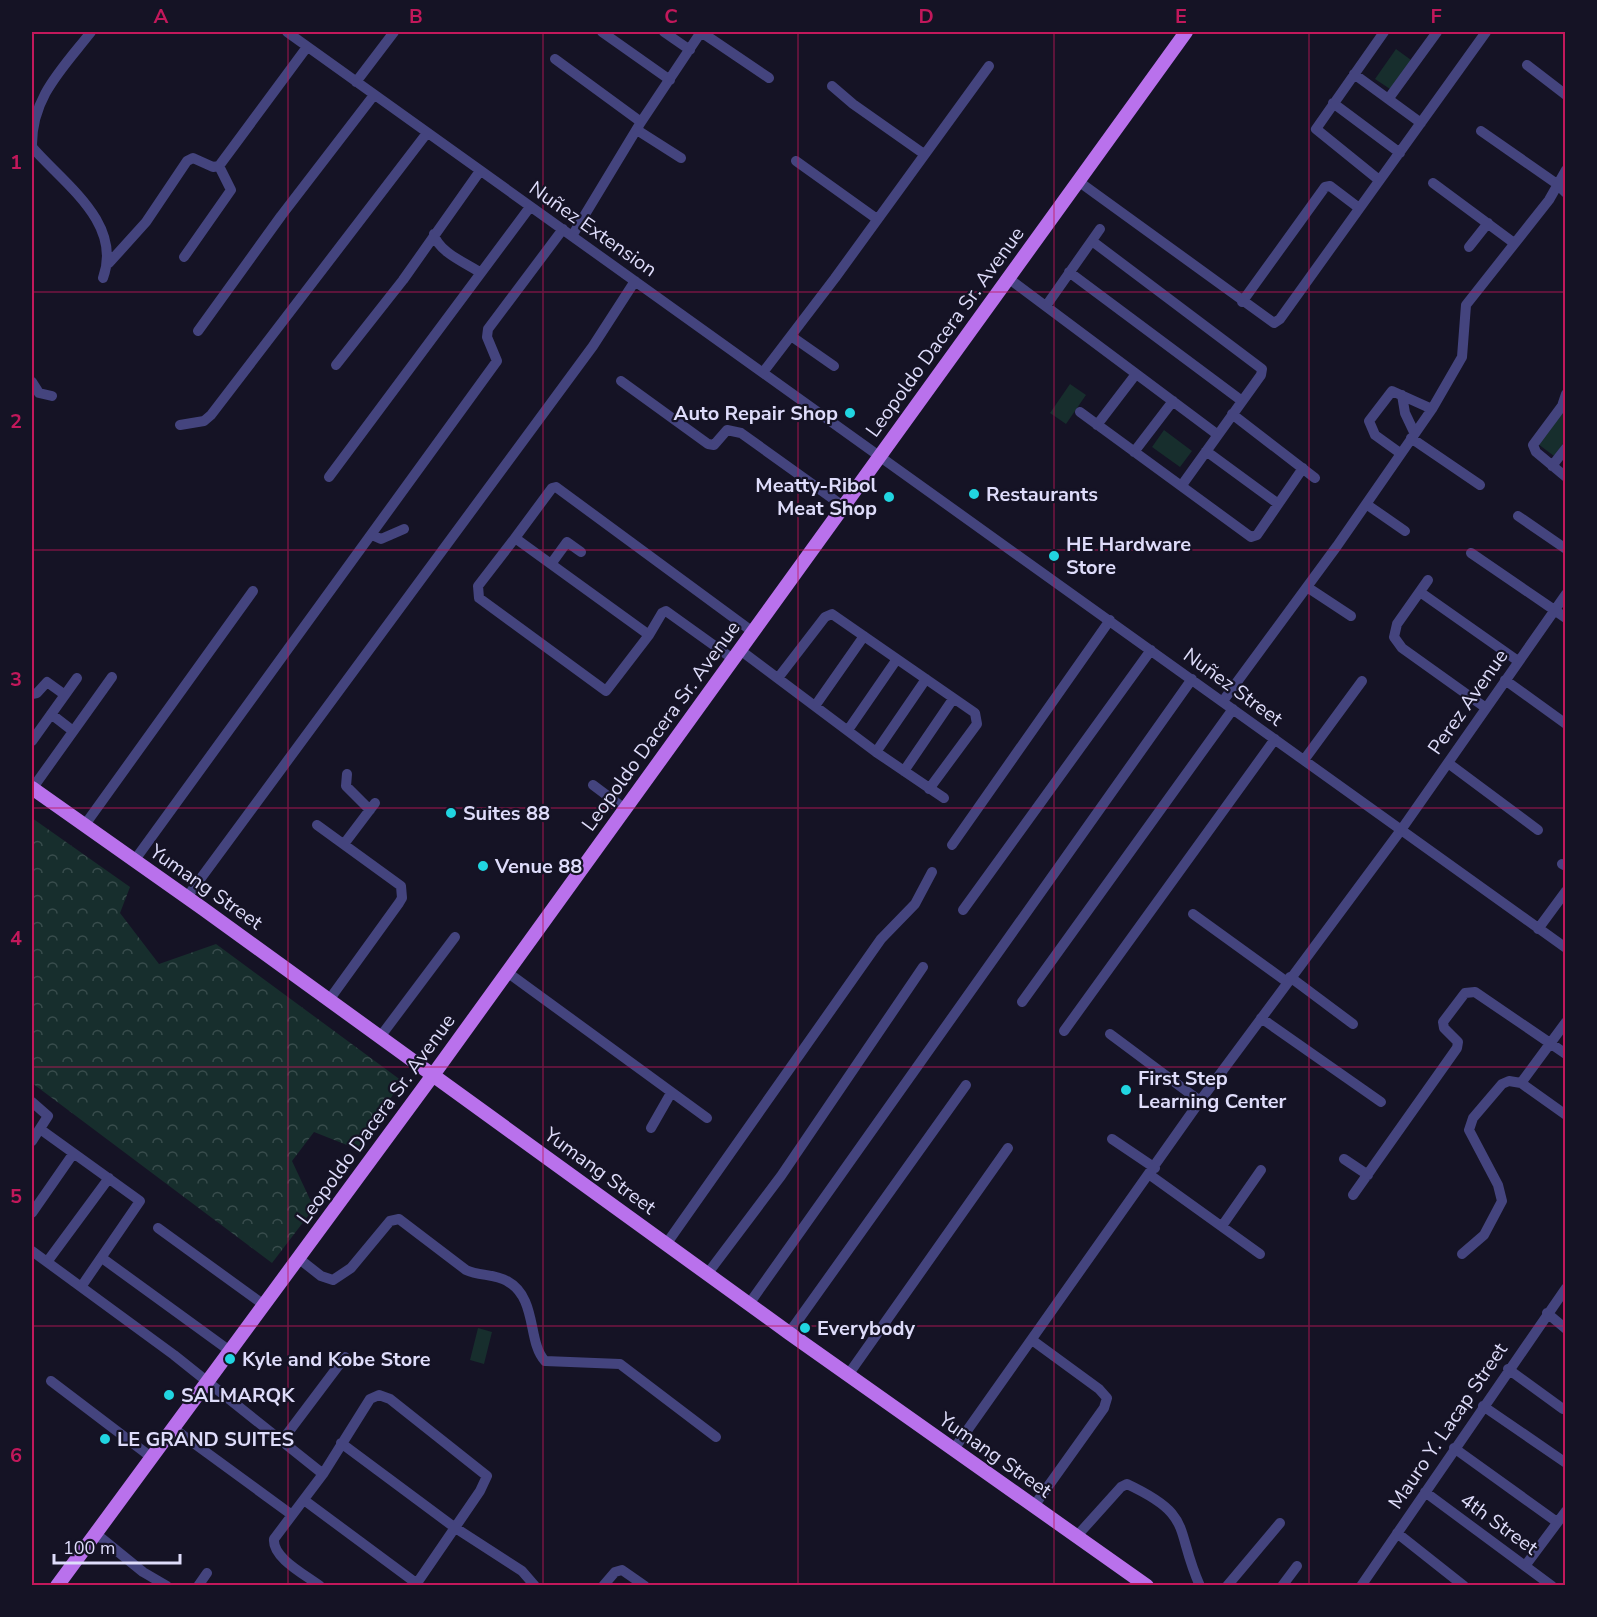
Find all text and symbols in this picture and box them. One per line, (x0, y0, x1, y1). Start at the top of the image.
text: A (154, 3, 169, 30)
text: B (409, 3, 423, 30)
text: C (664, 3, 678, 30)
text: D (918, 3, 934, 30)
text: E (1175, 3, 1187, 30)
text: F (1430, 3, 1442, 30)
text: 1 (10, 149, 22, 176)
street label: Nuñez Extension (524, 175, 662, 283)
street label: Leopoldo Dacera Sr. Avenue (859, 221, 1031, 443)
place label: Auto Repair Shop (674, 400, 838, 427)
marker: Auto Repair Shop (843, 406, 857, 420)
text: 2 (10, 408, 22, 435)
place label: Meatty-Ribol Meat Shop (755, 472, 878, 522)
place label: Restaurants (986, 481, 1098, 508)
marker: Restaurants (967, 487, 981, 501)
marker: Meatty-Ribol Meat Shop (882, 490, 896, 504)
place label: HE Hardware Store (1066, 531, 1191, 581)
marker: HE Hardware Store (1047, 549, 1061, 563)
street label: Leopoldo Dacera Sr. Avenue (575, 615, 747, 837)
street label: Nuñez Street (1178, 642, 1289, 733)
street label: Perez Avenue (1422, 644, 1514, 760)
text: 3 (10, 666, 22, 693)
place label: Suites 88 (463, 800, 550, 827)
marker: Suites 88 (444, 806, 458, 820)
street label: Yumang Street (143, 837, 269, 937)
place label: Venue 88 (494, 853, 582, 880)
marker: Venue 88 (476, 859, 490, 873)
text: 4 (10, 925, 22, 952)
street label: Leopoldo Dacera Sr. Avenue (290, 1008, 462, 1230)
place label: First Step Learning Center (1138, 1065, 1287, 1115)
marker: First Step Learning Center (1119, 1083, 1133, 1097)
street label: Yumang Street (538, 1121, 662, 1221)
text: 5 (10, 1183, 22, 1210)
place label: Everybody (817, 1315, 915, 1342)
marker: Everybody (798, 1321, 812, 1335)
street label: Mauro Y. Lacap Street (1382, 1337, 1514, 1514)
place label: Kyle and Kobe Store (242, 1346, 431, 1373)
marker: Kyle and Kobe Store (223, 1352, 237, 1366)
place label: SALMARQK (181, 1382, 295, 1409)
marker: SALMARQK (162, 1388, 176, 1402)
street label: Yumang Street (932, 1405, 1058, 1505)
place label: LE GRAND SUITES (117, 1426, 294, 1453)
marker: LE GRAND SUITES (98, 1432, 112, 1446)
text: 6 (10, 1442, 22, 1469)
street label: 4th Street (1455, 1487, 1544, 1562)
scale bar (54, 1527, 180, 1565)
text: 100 m (63, 1536, 115, 1560)

